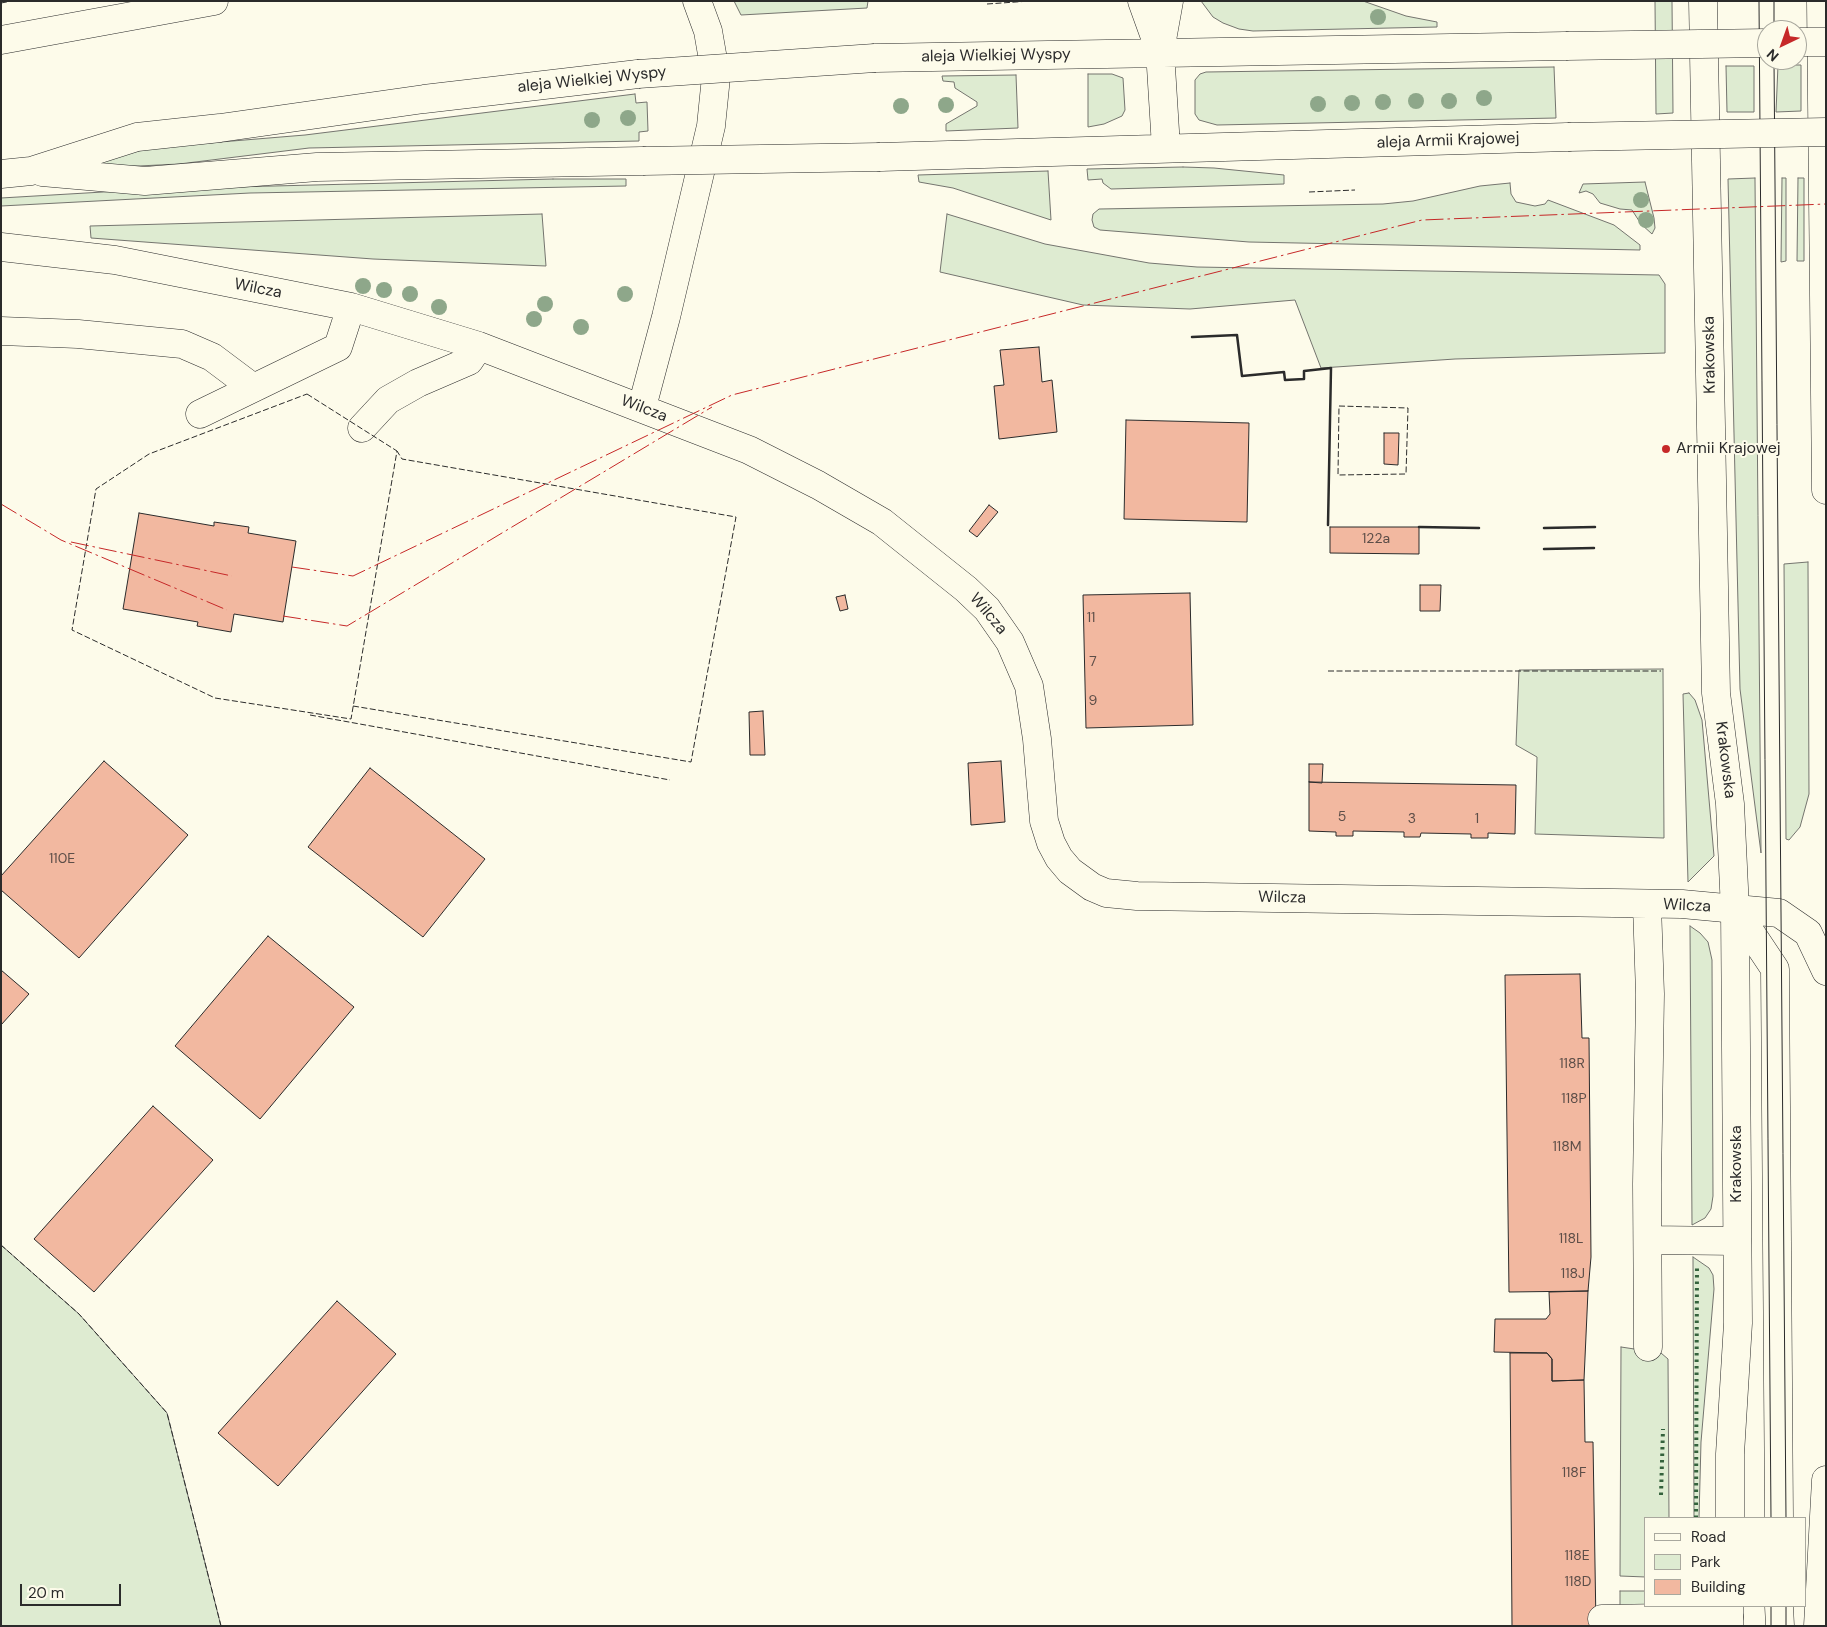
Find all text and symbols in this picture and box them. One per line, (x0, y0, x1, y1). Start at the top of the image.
north arrow (1757, 20, 1807, 70)
street label: aleja Wielkiej Wyspy (921, 45, 1071, 67)
text: N (1763, 45, 1782, 66)
street label: aleja Wielkiej Wyspy (517, 63, 667, 97)
street label: aleja Armii Krajowej (1376, 129, 1520, 153)
street label: Wilcza (233, 275, 283, 303)
street label: Krakowska (1700, 316, 1720, 394)
street label: Wilcza (618, 391, 670, 427)
place label: Armii Krajowej (1676, 439, 1781, 459)
marker: Armii Krajowej (1660, 443, 1672, 455)
house number: 122a (1362, 531, 1390, 547)
street label: Wilcza (965, 589, 1011, 639)
house number: 11 (1087, 610, 1095, 626)
house number: 7 (1089, 654, 1097, 670)
house number: 9 (1089, 693, 1097, 709)
street label: Krakowska (1711, 720, 1739, 800)
house number: 5 (1338, 809, 1346, 825)
house number: 3 (1408, 811, 1416, 827)
house number: 1 (1475, 811, 1479, 827)
house number: 110E (49, 851, 75, 867)
street label: Wilcza (1258, 888, 1306, 908)
street label: Wilcza (1662, 895, 1712, 917)
house number: 118R (1559, 1056, 1585, 1072)
house number: 118P (1561, 1091, 1587, 1107)
street label: Krakowska (1727, 1125, 1747, 1203)
house number: 118M (1552, 1139, 1582, 1155)
house number: 118L (1559, 1231, 1583, 1247)
house number: 118J (1561, 1266, 1585, 1282)
house number: 118F (1562, 1465, 1586, 1481)
legend (1644, 1517, 1807, 1607)
text: Road (1691, 1527, 1726, 1547)
house number: 118E (1564, 1548, 1590, 1564)
text: Park (1691, 1552, 1721, 1572)
scale bar (22, 1574, 124, 1606)
house number: 118D (1565, 1574, 1591, 1590)
text: Building (1691, 1577, 1746, 1597)
text: 20 m (28, 1583, 64, 1603)

